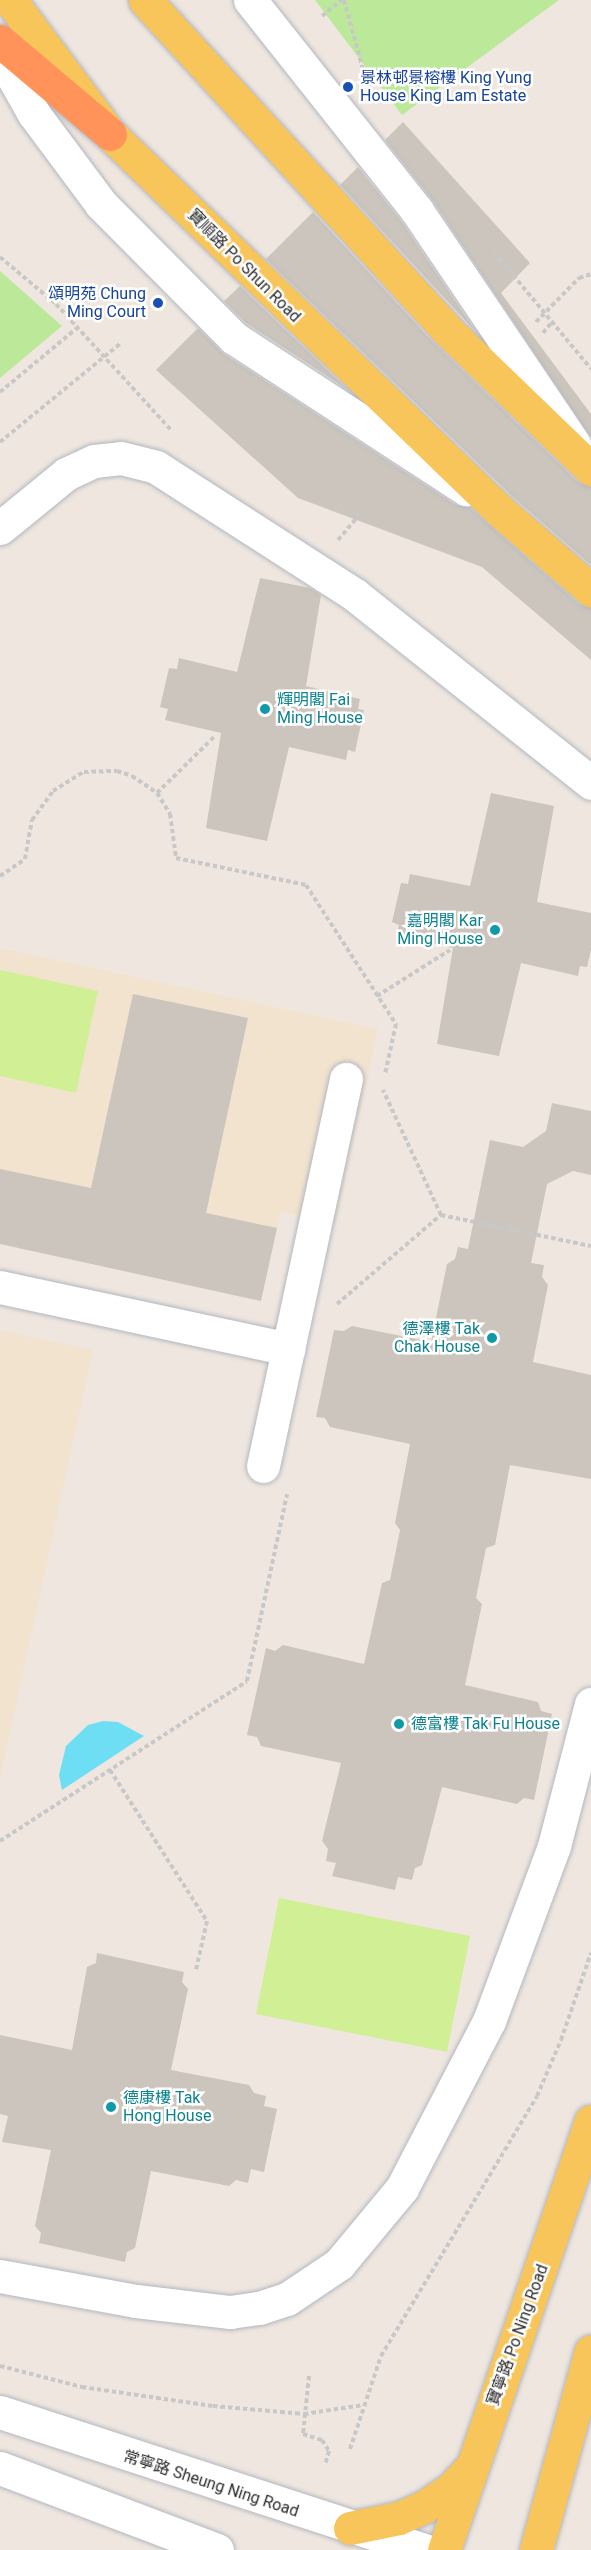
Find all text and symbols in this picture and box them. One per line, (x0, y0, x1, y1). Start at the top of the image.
place label: 景林邨景榕樓 King Yung House King Lam Estate (360, 68, 532, 106)
marker: 景林邨景榕樓 King Yung House King Lam Estate (341, 80, 355, 94)
street label: 寶順路 Po Shun Road (184, 206, 304, 326)
place label: 頌明苑 Chung Ming Court (48, 284, 146, 322)
marker: 頌明苑 Chung Ming Court (151, 296, 165, 310)
place label: 輝明閣 Fai Ming House (277, 690, 363, 728)
marker: 輝明閣 Fai Ming House (258, 702, 272, 716)
place label: 嘉明閣 Kar Ming House (397, 911, 483, 949)
marker: 嘉明閣 Kar Ming House (488, 923, 502, 937)
place label: 德澤樓 Tak Chak House (394, 1319, 480, 1357)
marker: 德澤樓 Tak Chak House (485, 1331, 499, 1345)
place label: 德富樓 Tak Fu House (411, 1714, 560, 1734)
marker: 德富樓 Tak Fu House (392, 1717, 406, 1731)
place label: 德康樓 Tak Hong House (123, 2088, 211, 2126)
marker: 德康樓 Tak Hong House (104, 2100, 118, 2114)
street label: 寶寧路 Po Ning Road (484, 2262, 552, 2408)
street label: 常寧路 Sheung Ning Road (121, 2447, 301, 2521)

